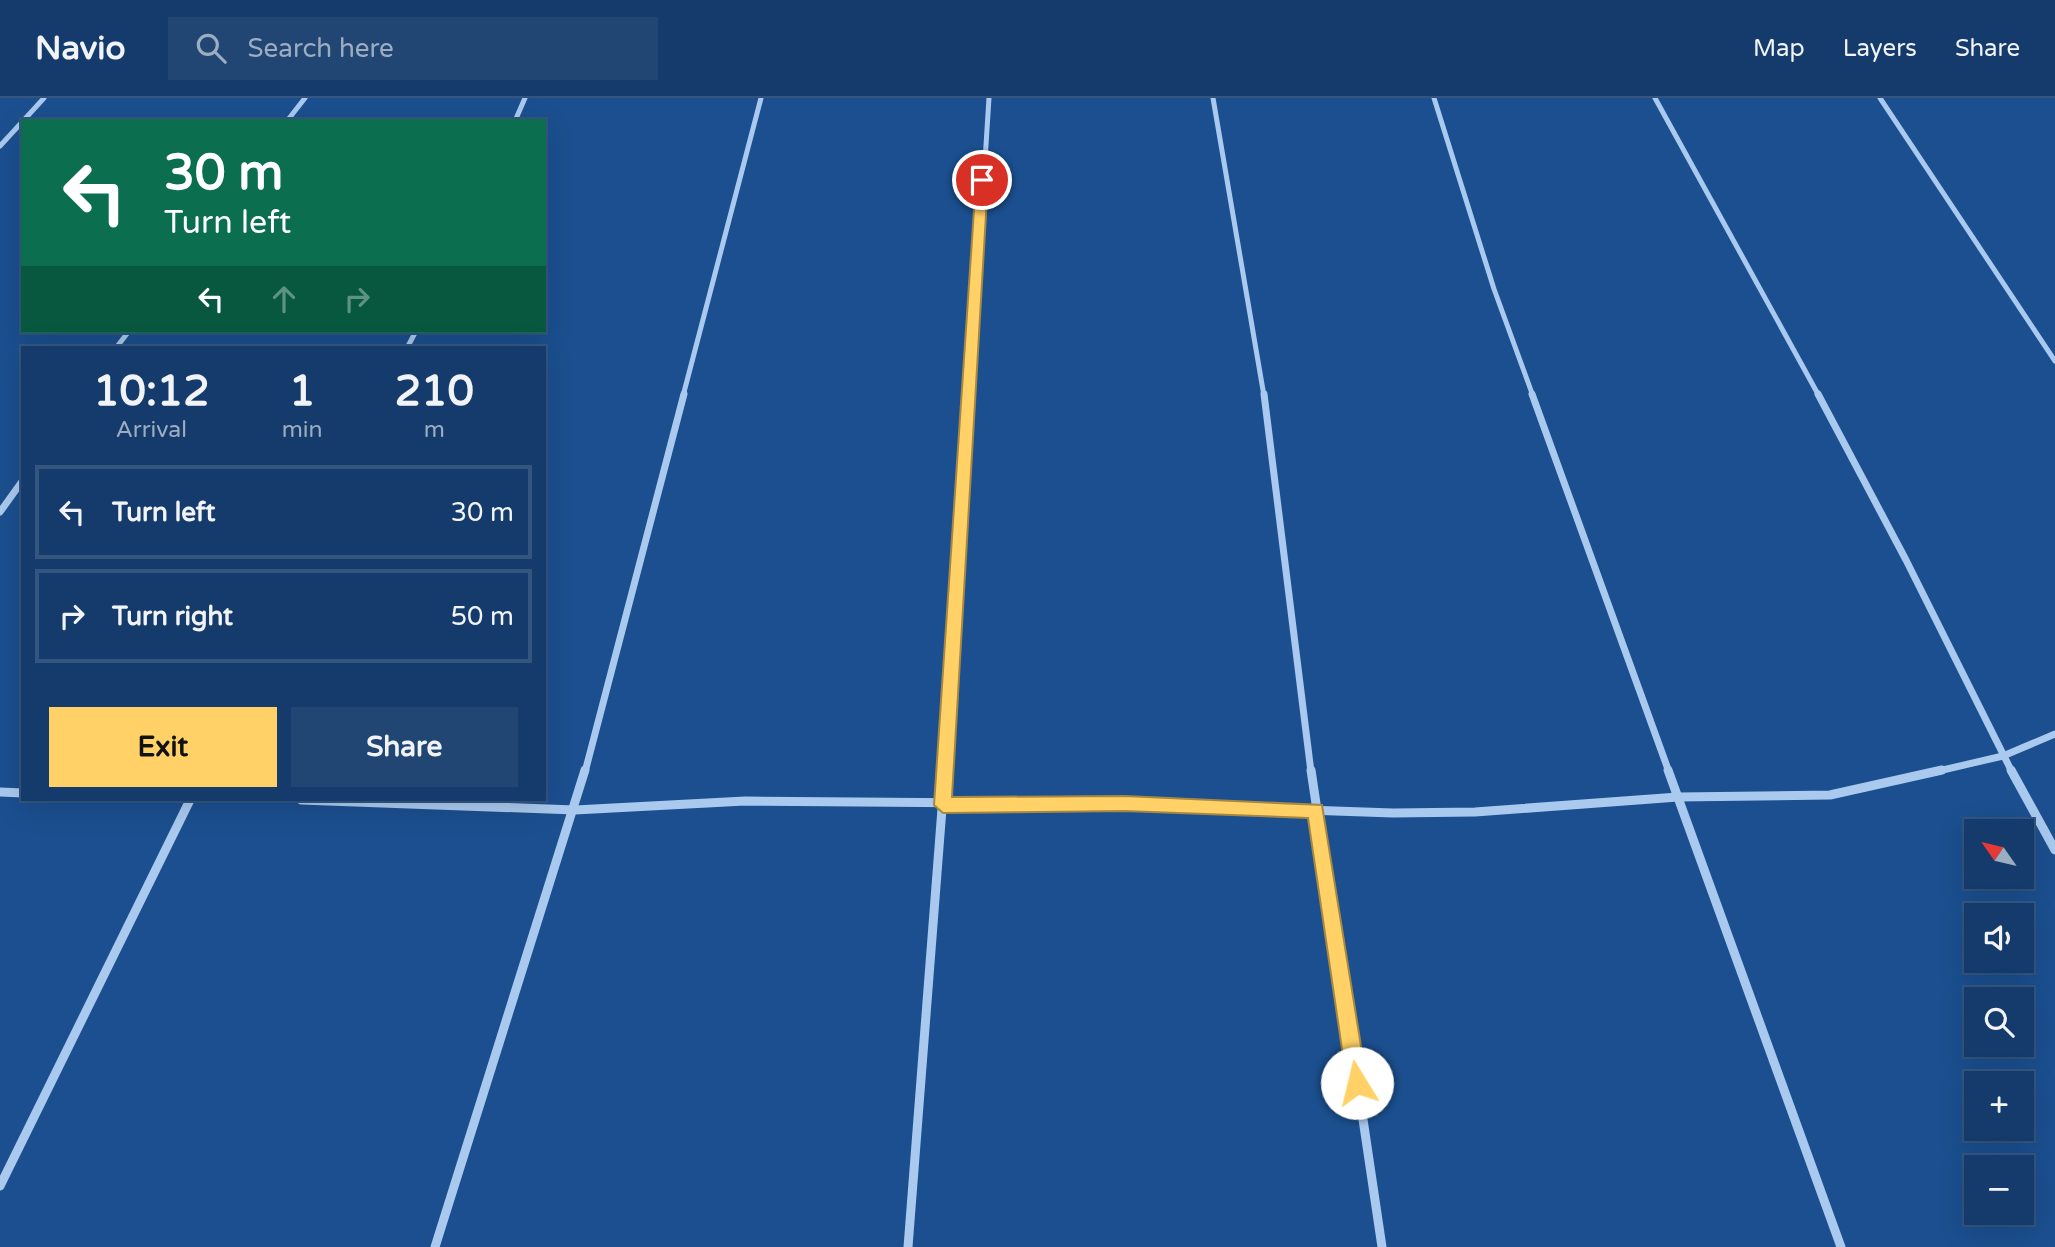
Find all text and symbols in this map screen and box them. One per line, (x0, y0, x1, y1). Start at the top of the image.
search box (168, 17, 658, 80)
text: Navio (35, 29, 126, 68)
icon: search (192, 29, 230, 67)
text: Search here (248, 33, 394, 64)
text: Map (1753, 34, 1805, 63)
text: Layers (1843, 34, 1917, 63)
text: Share (1955, 34, 2020, 63)
text: 30 m (164, 144, 283, 203)
icon: left (49, 147, 140, 238)
pin (952, 150, 1012, 210)
icon: arrive (963, 161, 1001, 199)
text: Turn left (164, 204, 291, 242)
icon: left (192, 280, 230, 318)
icon: ahead (265, 280, 303, 318)
icon: right (338, 280, 376, 318)
text: 10:12 (93, 366, 210, 417)
text: 1 (289, 366, 315, 417)
text: 210 (395, 366, 474, 417)
text: Arrival (116, 416, 187, 444)
text: min (282, 416, 323, 444)
text: m (424, 416, 445, 444)
icon: left (53, 493, 91, 531)
text: Turn left (112, 497, 215, 528)
text: 30 m (451, 497, 514, 528)
icon: right (53, 597, 91, 635)
text: Turn right (112, 601, 233, 632)
text: 50 m (451, 601, 514, 632)
button: Exit (49, 707, 277, 787)
button: Share (291, 707, 518, 787)
north arrow (1964, 819, 2034, 889)
map controls (1964, 819, 2034, 1225)
button: sound (1964, 903, 2034, 973)
button: search (1964, 987, 2034, 1057)
position arrow (1320, 1046, 1394, 1120)
button: + (1964, 1071, 2034, 1141)
button: − (1964, 1155, 2034, 1225)

